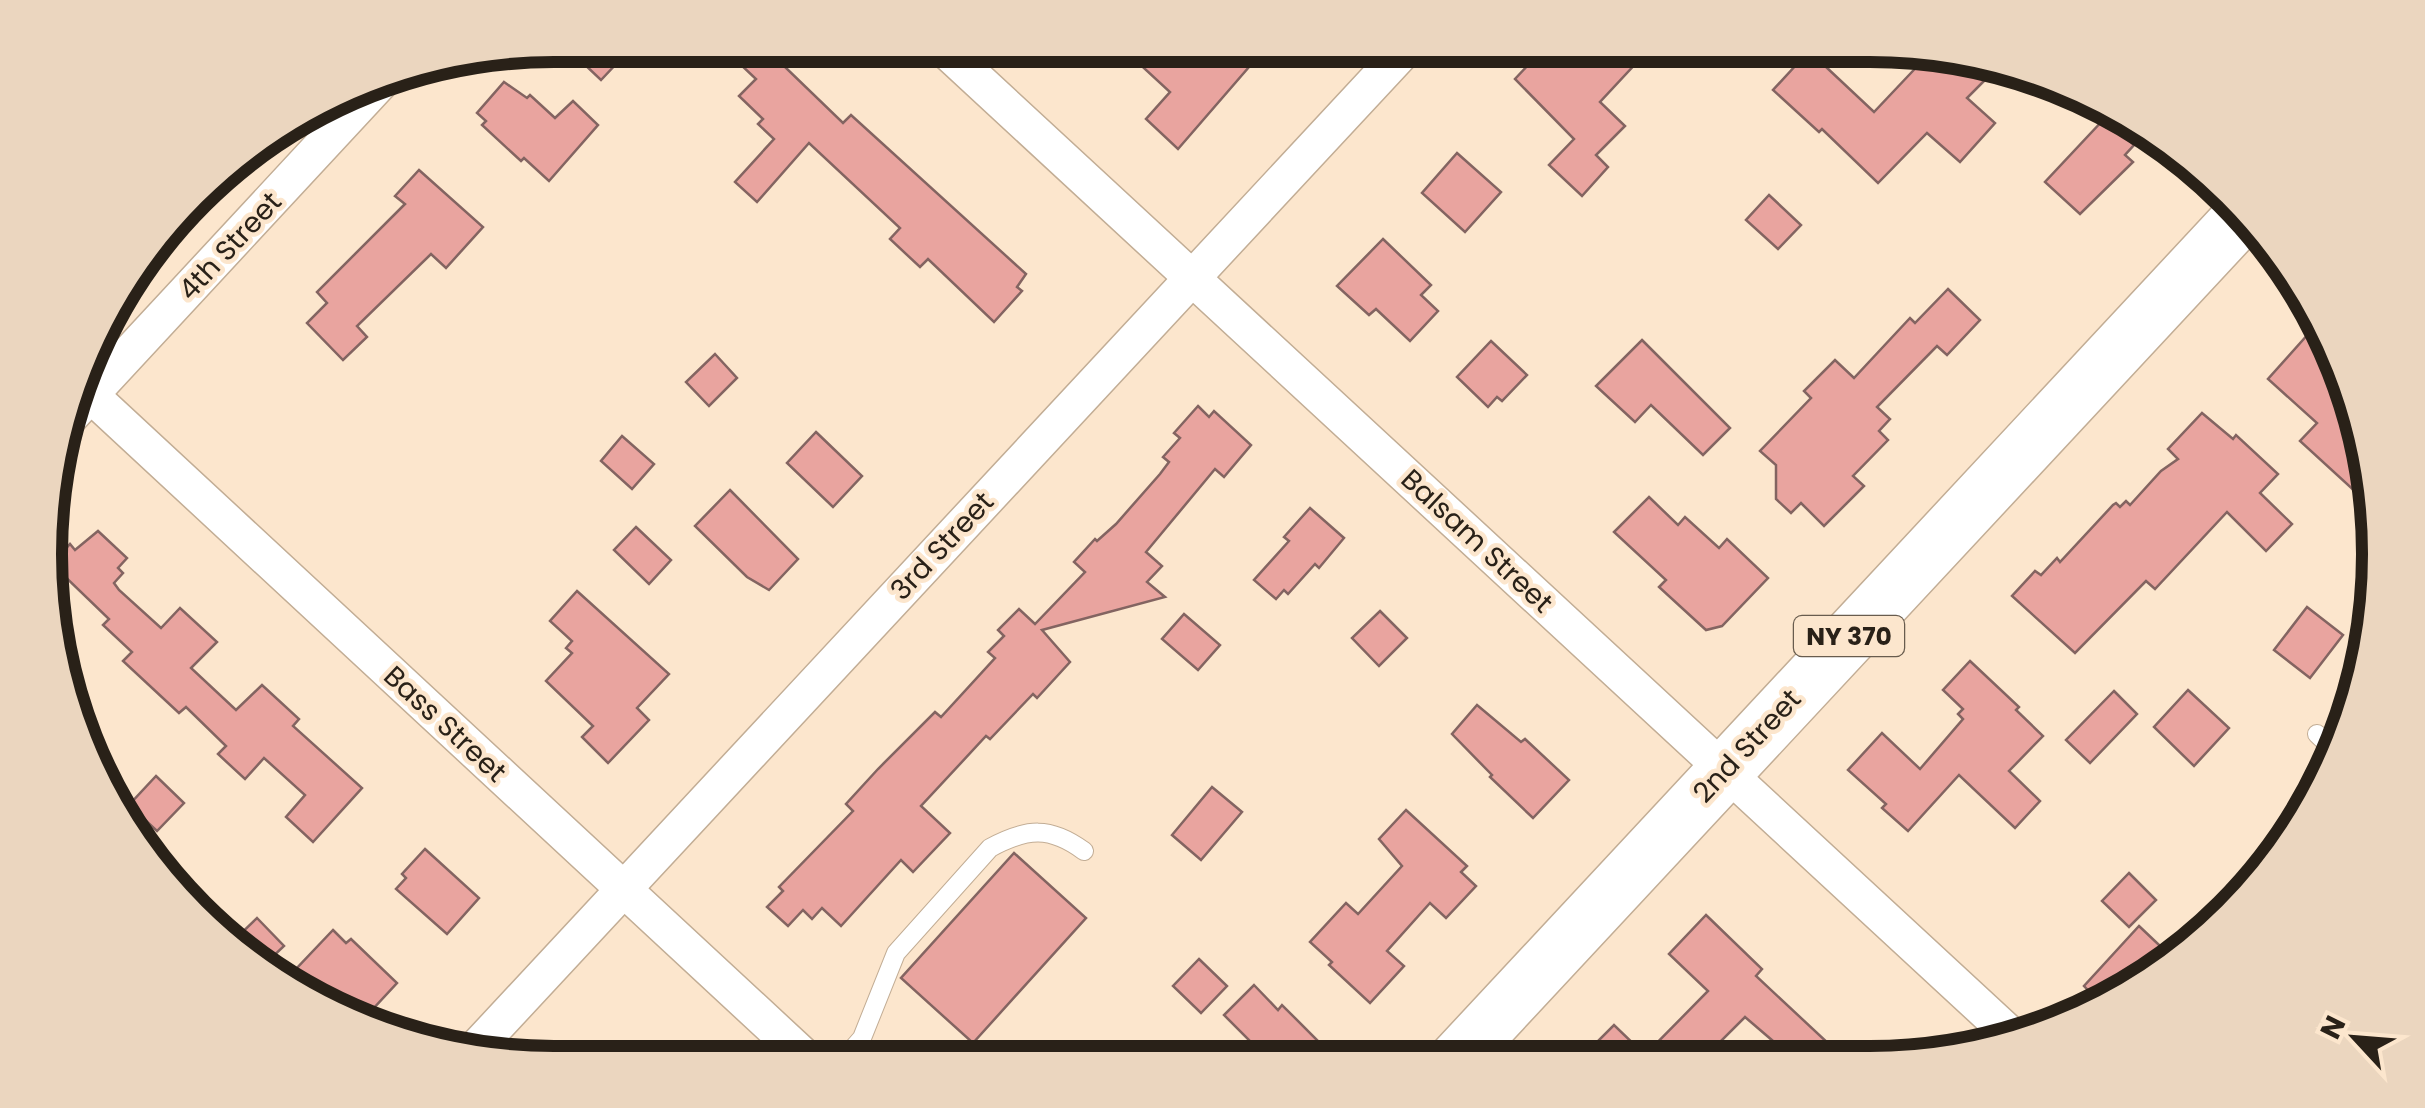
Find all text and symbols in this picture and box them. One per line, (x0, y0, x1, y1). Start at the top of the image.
street label: 4th Street (170, 183, 290, 309)
street label: Balsam Street (1392, 460, 1562, 622)
street label: 3rd Street (882, 483, 1002, 609)
road number: NY 370 (1794, 616, 1904, 656)
street label: Bass Street (375, 657, 515, 791)
street label: 2nd Street (1684, 681, 1810, 811)
north arrow (2305, 988, 2405, 1088)
text: N (2311, 1009, 2355, 1045)

